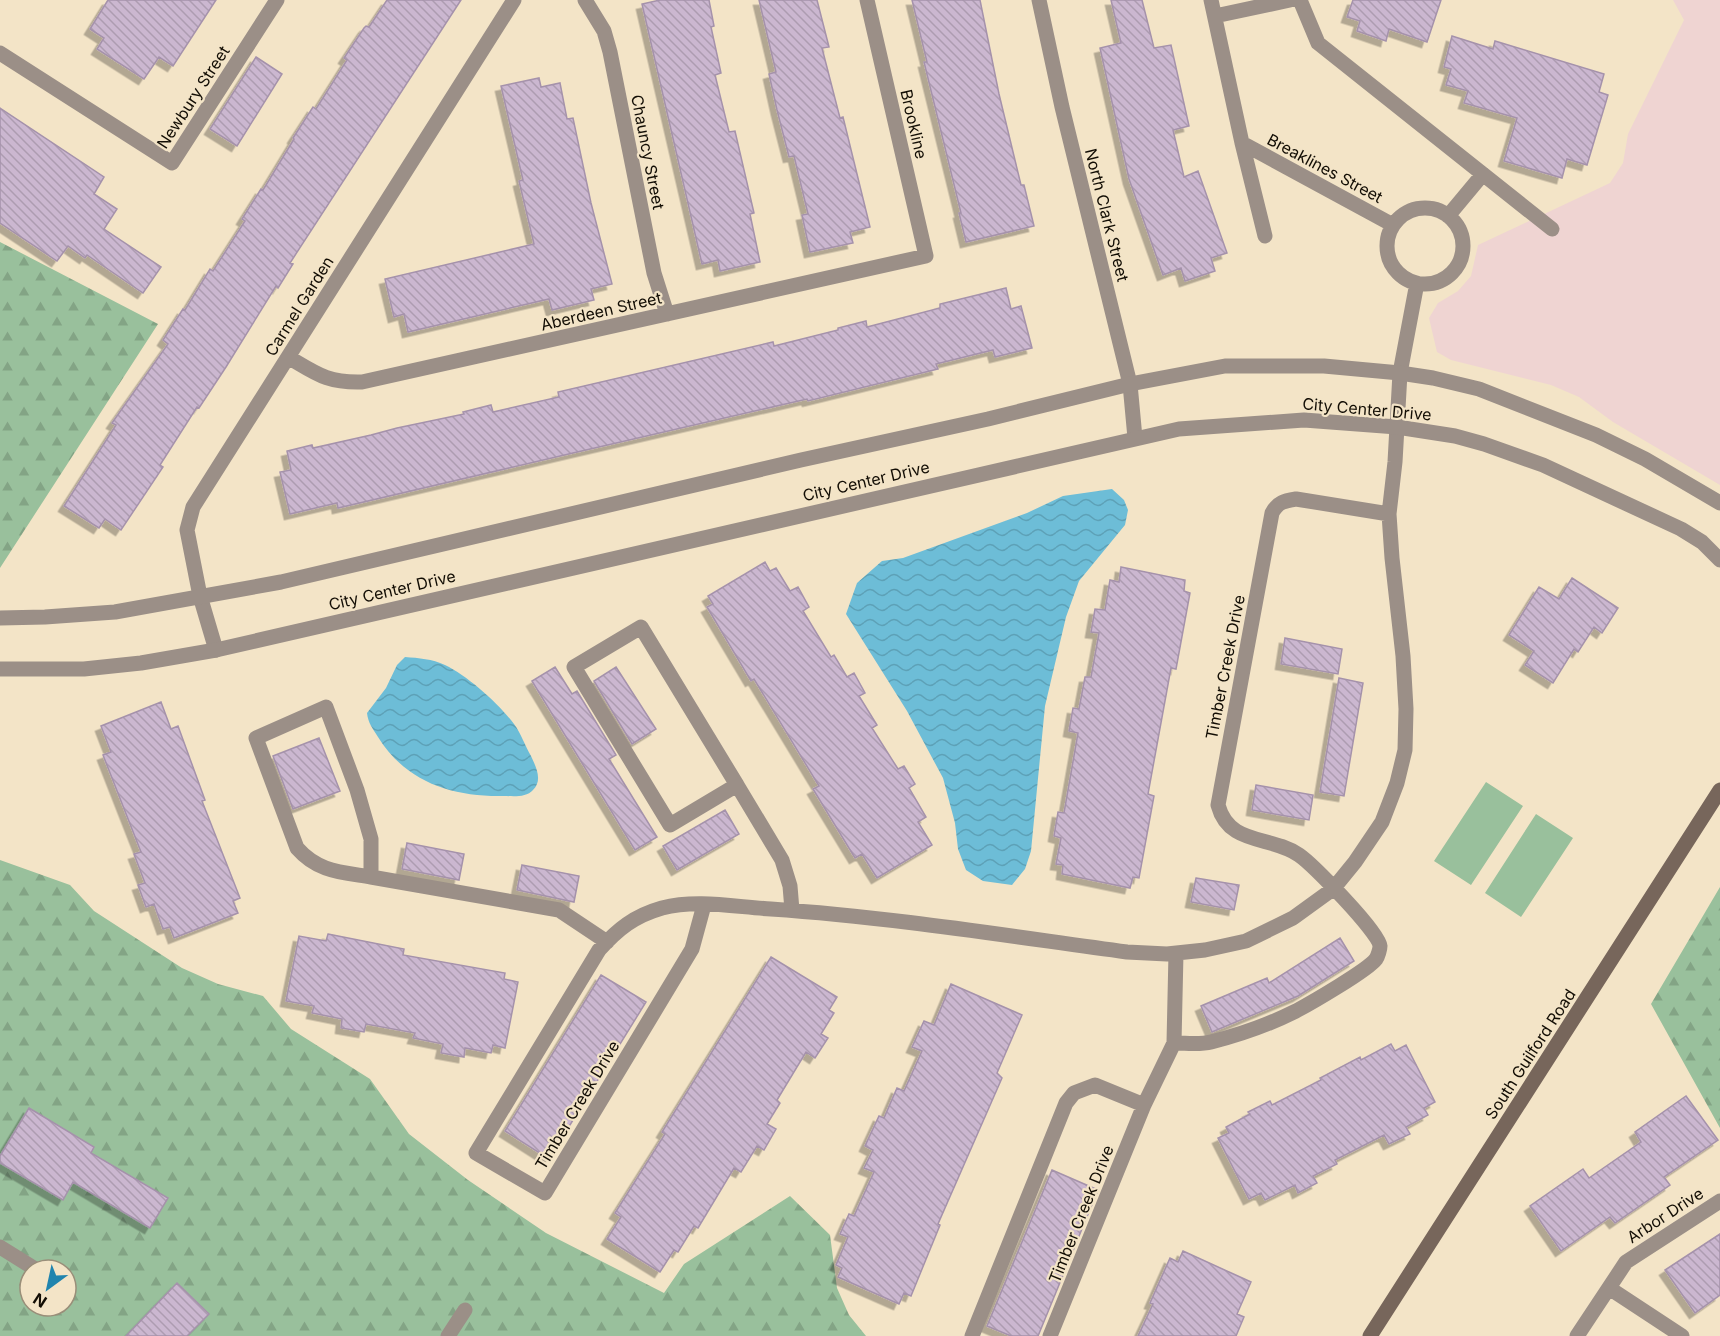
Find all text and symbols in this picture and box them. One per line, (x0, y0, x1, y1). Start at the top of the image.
street label: Newbury Street (152, 42, 234, 152)
street label: Brookline (896, 87, 932, 161)
street label: Chauncy Street (627, 93, 669, 211)
street label: Breaklines Street (1264, 129, 1386, 207)
street label: North Clark Street (1081, 146, 1133, 284)
street label: Carmel Garden (260, 252, 338, 360)
street label: Aberdeen Street (539, 287, 663, 335)
street label: City Center Drive (1302, 393, 1432, 425)
street label: City Center Drive (801, 457, 931, 505)
street label: City Center Drive (327, 566, 457, 614)
street label: Timber Creek Drive (1201, 593, 1249, 741)
street label: South Guilford Road (1480, 985, 1580, 1123)
street label: Timber Creek Drive (531, 1037, 623, 1173)
street label: Timber Creek Drive (1044, 1142, 1118, 1286)
street label: Arbor Drive (1623, 1183, 1707, 1247)
north arrow (18, 1258, 78, 1318)
text: N (29, 1289, 50, 1312)

